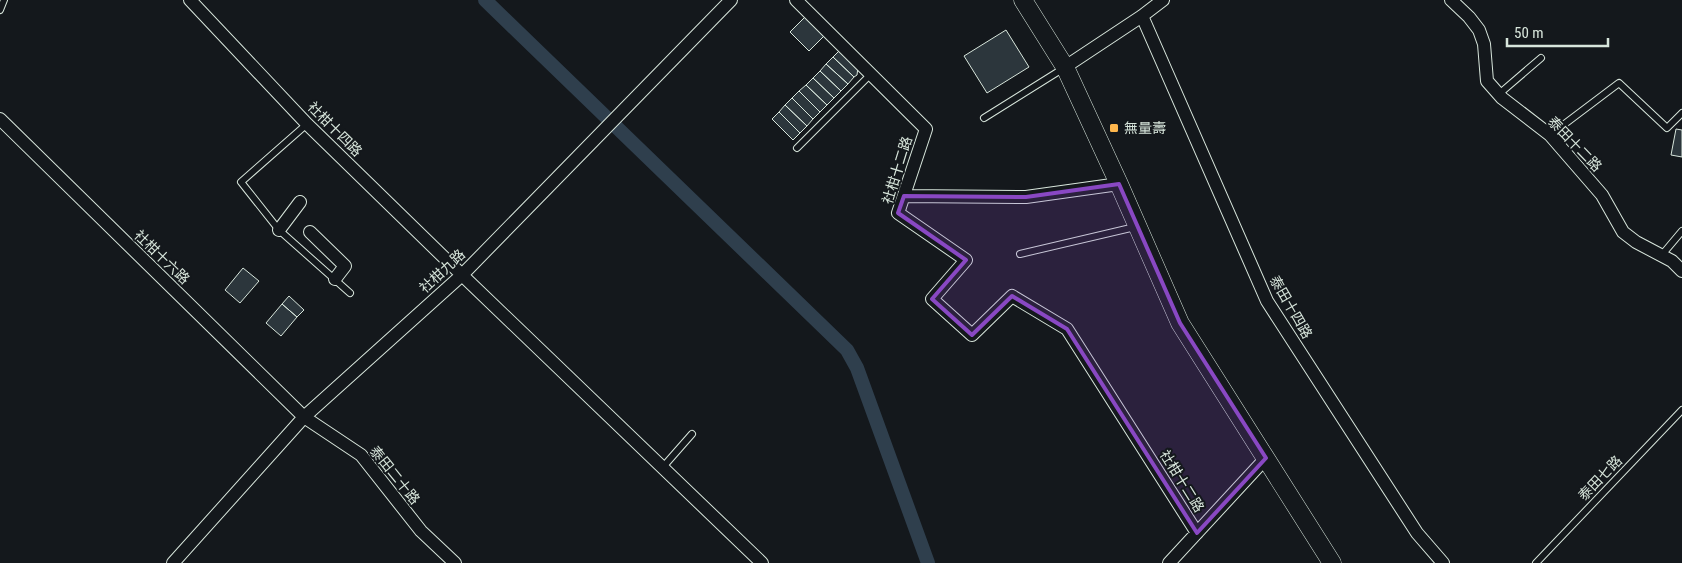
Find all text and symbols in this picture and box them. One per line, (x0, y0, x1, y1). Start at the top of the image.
scale bar (1507, 15, 1608, 47)
text: 50 m (1514, 24, 1544, 42)
street label: 社柑十四路 (305, 99, 365, 159)
street label: 泰田十二路 (1545, 113, 1605, 175)
place label: 無量壽 (1124, 120, 1166, 136)
marker: 無量壽 (1108, 122, 1120, 134)
street label: 社柑十二路 (879, 134, 915, 206)
street label: 社柑十六路 (131, 227, 193, 287)
street label: 社柑九路 (416, 246, 468, 296)
street label: 泰田十四路 (1267, 273, 1315, 341)
street label: 泰田二十路 (367, 443, 423, 507)
street label: 社柑十二路 (1157, 447, 1207, 515)
street label: 泰田七路 (1575, 452, 1625, 504)

